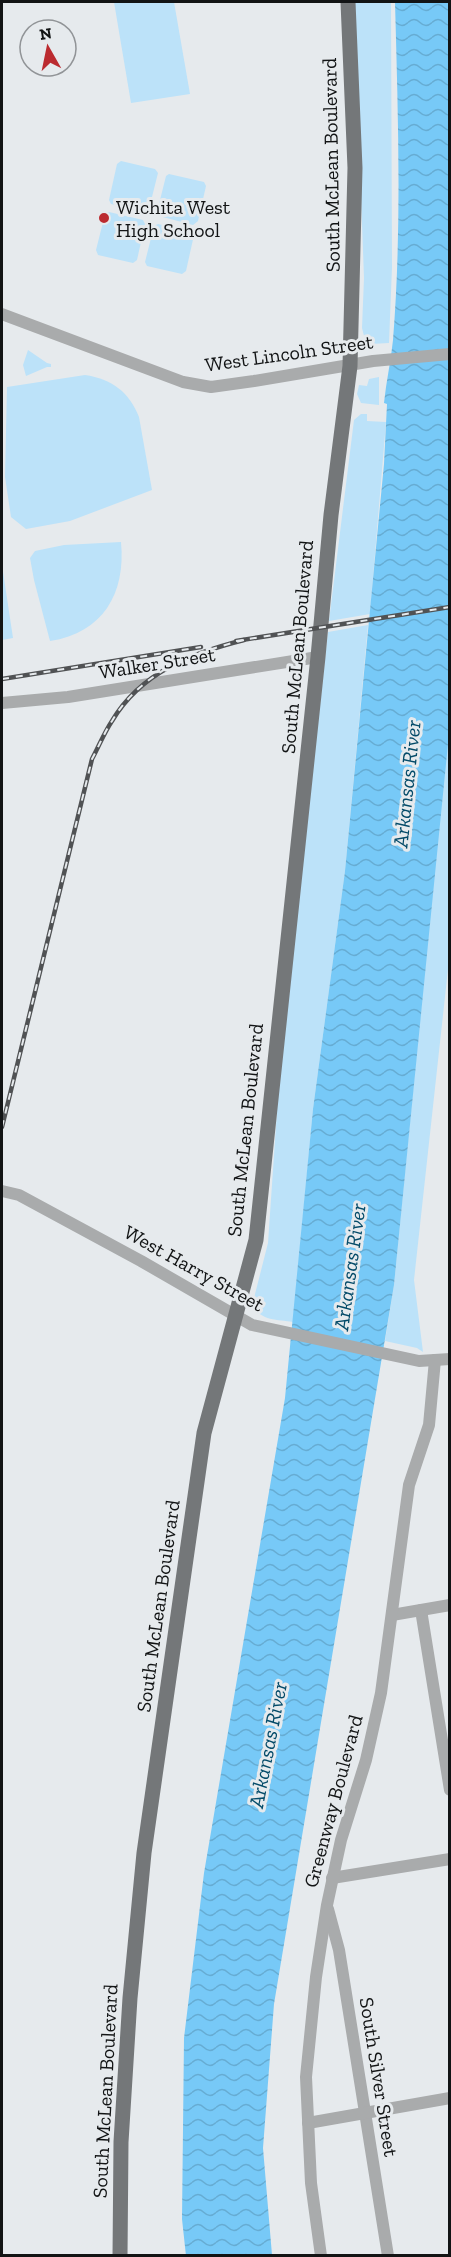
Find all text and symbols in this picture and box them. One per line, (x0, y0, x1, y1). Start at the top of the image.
north arrow (18, 18, 78, 78)
text: N (38, 23, 53, 44)
street label: South McLean Boulevard (317, 58, 345, 272)
place label: Wichita West High School (116, 195, 231, 242)
marker: Wichita West High School (97, 211, 111, 225)
street label: West Lincoln Street (203, 329, 375, 377)
street label: South McLean Boulevard (276, 539, 318, 755)
street label: Walker Street (97, 642, 218, 684)
water label: Arkansas River (387, 718, 426, 850)
street label: South McLean Boulevard (222, 1022, 268, 1238)
water label: Arkansas River (328, 1201, 371, 1333)
street label: West Harry Street (120, 1220, 269, 1317)
street label: South McLean Boulevard (131, 1498, 185, 1714)
water label: Arkansas River (243, 1679, 292, 1811)
street label: Greenway Boulevard (298, 1712, 368, 1890)
street label: South McLean Boulevard (87, 1983, 123, 2199)
street label: South Silver Street (355, 1996, 404, 2159)

